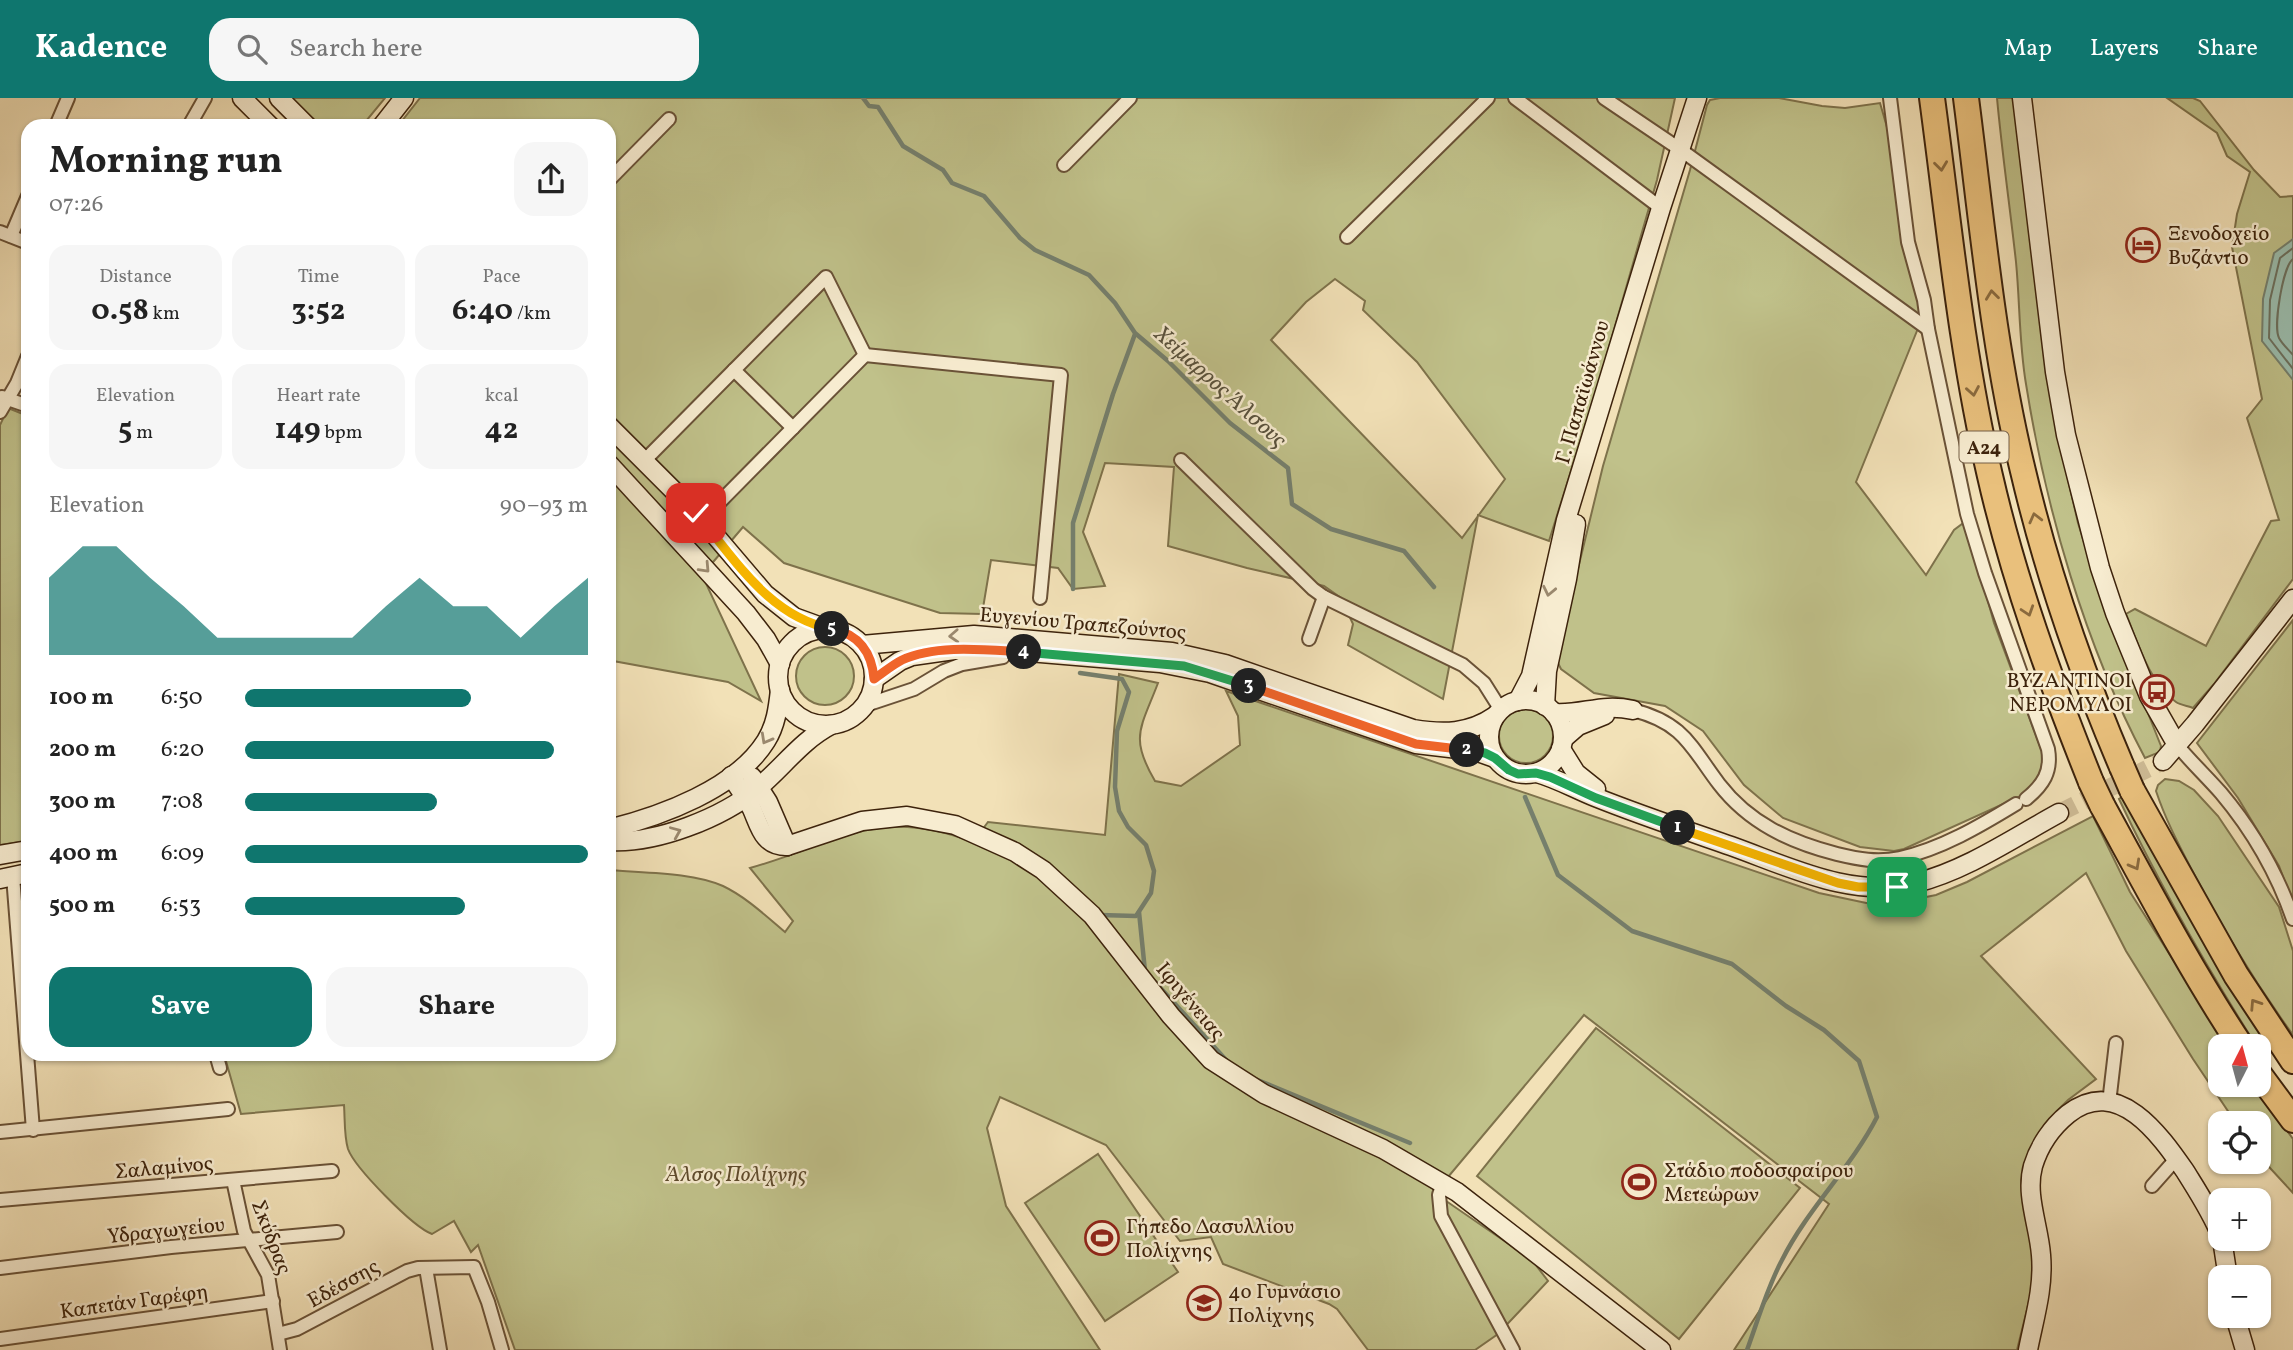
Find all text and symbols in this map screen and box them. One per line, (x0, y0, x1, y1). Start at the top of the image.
search box (209, 18, 699, 81)
text: Kadence (35, 26, 167, 72)
icon: search (233, 30, 271, 68)
text: Search here (289, 31, 423, 67)
text: Map (2004, 32, 2052, 66)
text: Layers (2090, 32, 2159, 66)
text: Share (2197, 32, 2258, 66)
text: Morning run (49, 136, 283, 189)
button: share (514, 142, 588, 216)
one-way arrow (1934, 160, 1949, 172)
text: 07:26 (49, 189, 103, 221)
place label: Ξενοδοχείο Βυζάντιο (2168, 220, 2270, 273)
hotel icon: Ξενοδοχείο Βυζάντιο (2124, 226, 2162, 264)
text: Distance (99, 264, 172, 290)
text: Time (298, 264, 339, 290)
text: Pace (482, 264, 521, 290)
one-way arrow (1984, 289, 1999, 301)
text: 0.58 (91, 290, 149, 332)
text: 3:52 (292, 290, 345, 332)
text: 6:40 (452, 290, 513, 332)
text: km (149, 301, 180, 327)
text: /km (513, 301, 551, 327)
street label: Γ. Παπαϊωάννου (1549, 317, 1618, 468)
water label: Χείμαρρος Άλσους (1146, 319, 1294, 456)
text: Elevation (96, 383, 175, 409)
text: Heart rate (277, 383, 360, 409)
text: kcal (485, 383, 518, 409)
one-way arrow (1965, 385, 1980, 397)
text: 5 (118, 409, 132, 451)
text: 149 (275, 409, 321, 451)
text: 42 (485, 409, 518, 451)
text: m (132, 420, 153, 446)
text: bpm (321, 420, 362, 446)
road number: Α24 (1960, 432, 2008, 462)
pin (666, 483, 726, 543)
text: Elevation (49, 490, 145, 522)
text: 90–93 m (500, 490, 588, 522)
icon: check (677, 494, 715, 532)
one-way arrow (2029, 512, 2043, 524)
one-way arrow (697, 560, 709, 573)
one-way arrow (1542, 585, 1557, 597)
street label: Ευγενίου Τραπεζούντος (978, 601, 1187, 648)
one-way arrow (2020, 605, 2034, 617)
pin: 5 (814, 612, 850, 646)
text: 5 (827, 615, 836, 641)
one-way arrow (948, 628, 959, 643)
pin: 4 (1006, 634, 1042, 670)
text: 4 (1018, 638, 1029, 664)
place label: ΒΥΖΑΝΤΙΝΟΙ ΝΕΡΟΜΥΛΟΙ (2007, 667, 2132, 720)
pin: 3 (1232, 668, 1266, 704)
text: 3 (1244, 672, 1253, 698)
bus stop icon: ΒΥΖΑΝΤΙΝΟΙ ΝΕΡΟΜΥΛΟΙ (2138, 673, 2176, 711)
text: 100 m (49, 682, 114, 714)
text: 6:50 (161, 682, 203, 714)
one-way arrow (761, 731, 774, 744)
pin: 2 (1450, 732, 1484, 768)
text: 200 m (49, 734, 116, 766)
text: 6:20 (161, 734, 204, 766)
text: 2 (1462, 736, 1471, 762)
text: 300 m (49, 786, 116, 818)
text: 7:08 (161, 786, 203, 818)
pin: 1 (1660, 810, 1696, 846)
text: 1 (1674, 814, 1681, 840)
one-way arrow (669, 826, 681, 840)
text: 400 m (49, 838, 118, 870)
text: 6:09 (161, 838, 204, 870)
pin (1867, 857, 1927, 917)
one-way arrow (2127, 858, 2140, 871)
icon: arrive (1878, 868, 1916, 906)
text: 500 m (49, 890, 115, 922)
text: 6:53 (161, 890, 201, 922)
street label: Ιφιγένειας (1148, 956, 1231, 1048)
button: Save (49, 967, 312, 1047)
button: Share (326, 967, 588, 1047)
one-way arrow (2251, 999, 2263, 1012)
north arrow (2208, 1034, 2272, 1097)
map controls (2208, 1034, 2271, 1328)
button: locate (2208, 1111, 2271, 1174)
street label: Σαλαμίνος (114, 1150, 214, 1187)
place label: Στάδιο ποδοσφαίρου Μετεώρων (1664, 1157, 1853, 1210)
park label: Άλσος Πολίχνης (665, 1161, 807, 1190)
sports icon: Στάδιο ποδοσφαίρου Μετεώρων (1620, 1163, 1658, 1201)
button: + (2208, 1188, 2271, 1251)
street label: Σκύδρας (243, 1196, 298, 1279)
street label: Υδραγωγείου (106, 1211, 226, 1252)
place label: Γήπεδο Δασυλλίου Πολίχνης (1126, 1213, 1294, 1266)
sports icon: Γήπεδο Δασυλλίου Πολίχνης (1083, 1219, 1121, 1257)
street label: Εδέσσης (303, 1253, 385, 1316)
button: − (2208, 1265, 2271, 1328)
street label: Καπετάν Γαρέφη (58, 1278, 210, 1327)
place label: 4ο Γυμνάσιο Πολίχνης (1228, 1278, 1341, 1331)
school or university icon: 4ο Γυμνάσιο Πολίχνης (1185, 1284, 1223, 1322)

